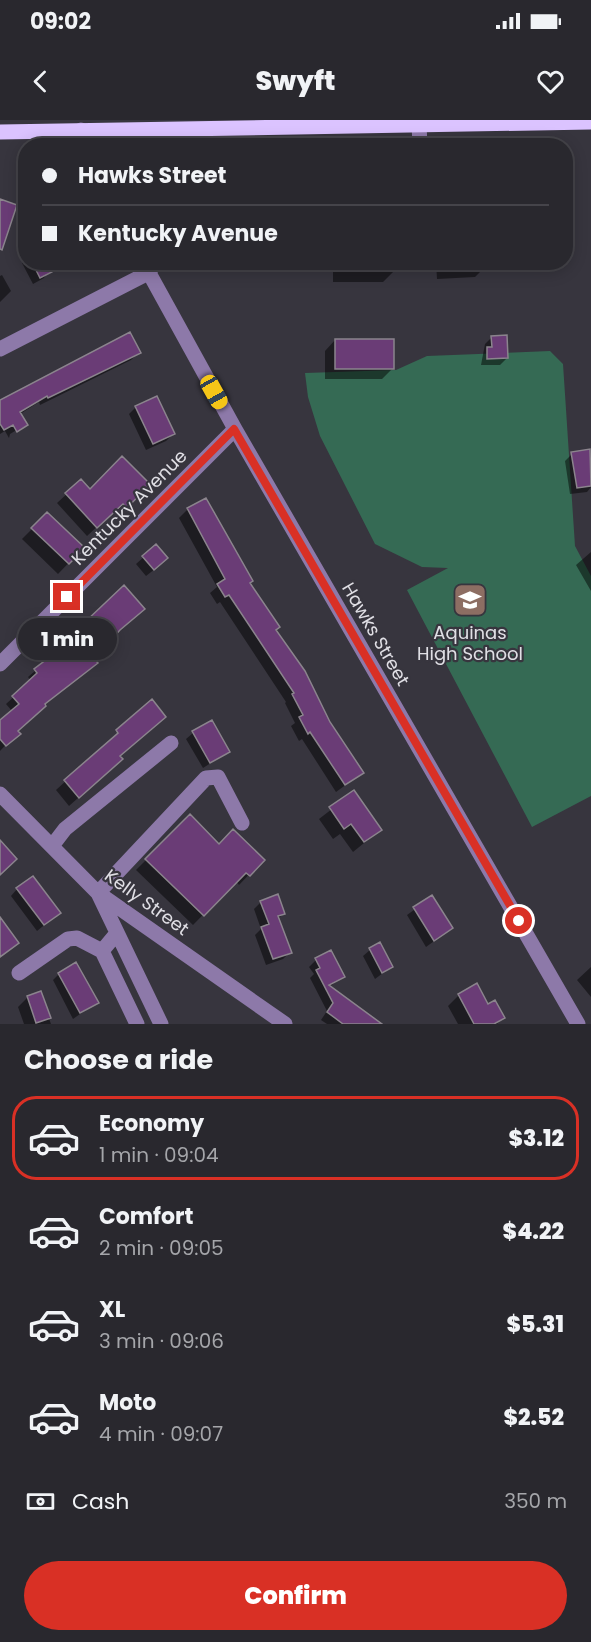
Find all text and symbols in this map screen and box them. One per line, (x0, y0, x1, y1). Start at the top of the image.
text: 09:02 (30, 6, 91, 37)
text: Swyft (256, 62, 335, 99)
icon: back (24, 65, 57, 98)
icon: heart (534, 65, 567, 98)
text: Hawks Street (78, 160, 227, 191)
text: Kentucky Avenue (78, 218, 278, 249)
car (197, 372, 231, 412)
street label: Kentucky Avenue (66, 444, 192, 570)
street label: Hawks Street (336, 578, 416, 690)
school or university icon: Aquinas High School (452, 582, 488, 618)
route end (53, 583, 80, 610)
callout: 1 min (17, 618, 116, 660)
place label: Aquinas High School (417, 620, 523, 666)
text: 1 min (41, 625, 94, 653)
street label: Kelly Street (100, 863, 194, 941)
route start (505, 907, 532, 934)
text: Choose a ride (24, 1041, 213, 1078)
text: Economy (99, 1108, 204, 1139)
icon: car (27, 1111, 81, 1165)
text: $3.12 (508, 1123, 564, 1154)
text: 1 min · 09:04 (99, 1141, 219, 1169)
text: Comfort (99, 1201, 193, 1232)
icon: car (27, 1204, 81, 1258)
text: $4.22 (503, 1216, 564, 1247)
text: 2 min · 09:05 (99, 1234, 224, 1262)
text: XL (99, 1294, 125, 1325)
icon: car (27, 1297, 81, 1351)
text: $5.31 (506, 1309, 564, 1340)
text: 3 min · 09:06 (99, 1327, 224, 1355)
text: Moto (99, 1387, 156, 1418)
icon: car (27, 1390, 81, 1444)
text: $2.52 (503, 1402, 564, 1433)
text: 4 min · 09:07 (99, 1420, 223, 1448)
icon: cash (24, 1485, 57, 1518)
text: Cash (72, 1486, 129, 1517)
text: 350 m (504, 1487, 567, 1515)
button: Confirm (24, 1561, 567, 1630)

